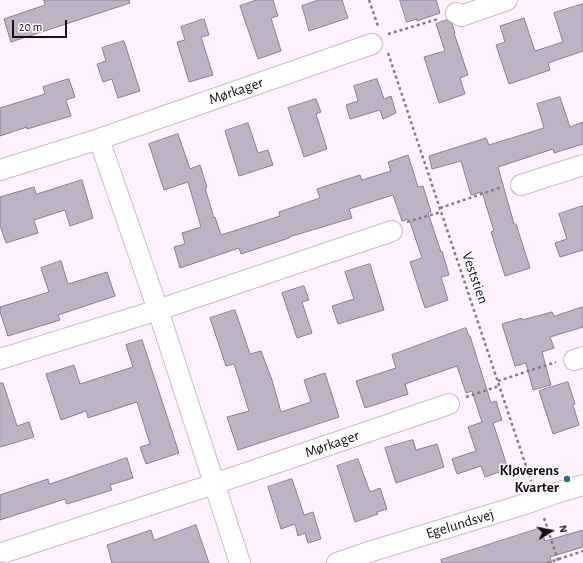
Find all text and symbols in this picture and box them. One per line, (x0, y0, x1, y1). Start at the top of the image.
scale bar (14, 12, 69, 38)
text: 20 m (19, 21, 42, 33)
street label: Mørkager (207, 73, 265, 109)
street label: Veststien (458, 250, 492, 306)
street label: Mørkager (303, 426, 361, 462)
place label: Kløverens Kvarter (499, 461, 559, 496)
marker: Kløverens Kvarter (562, 474, 572, 484)
street label: Egelundsvej (424, 505, 496, 543)
north arrow (531, 511, 571, 551)
text: N (557, 524, 569, 534)

